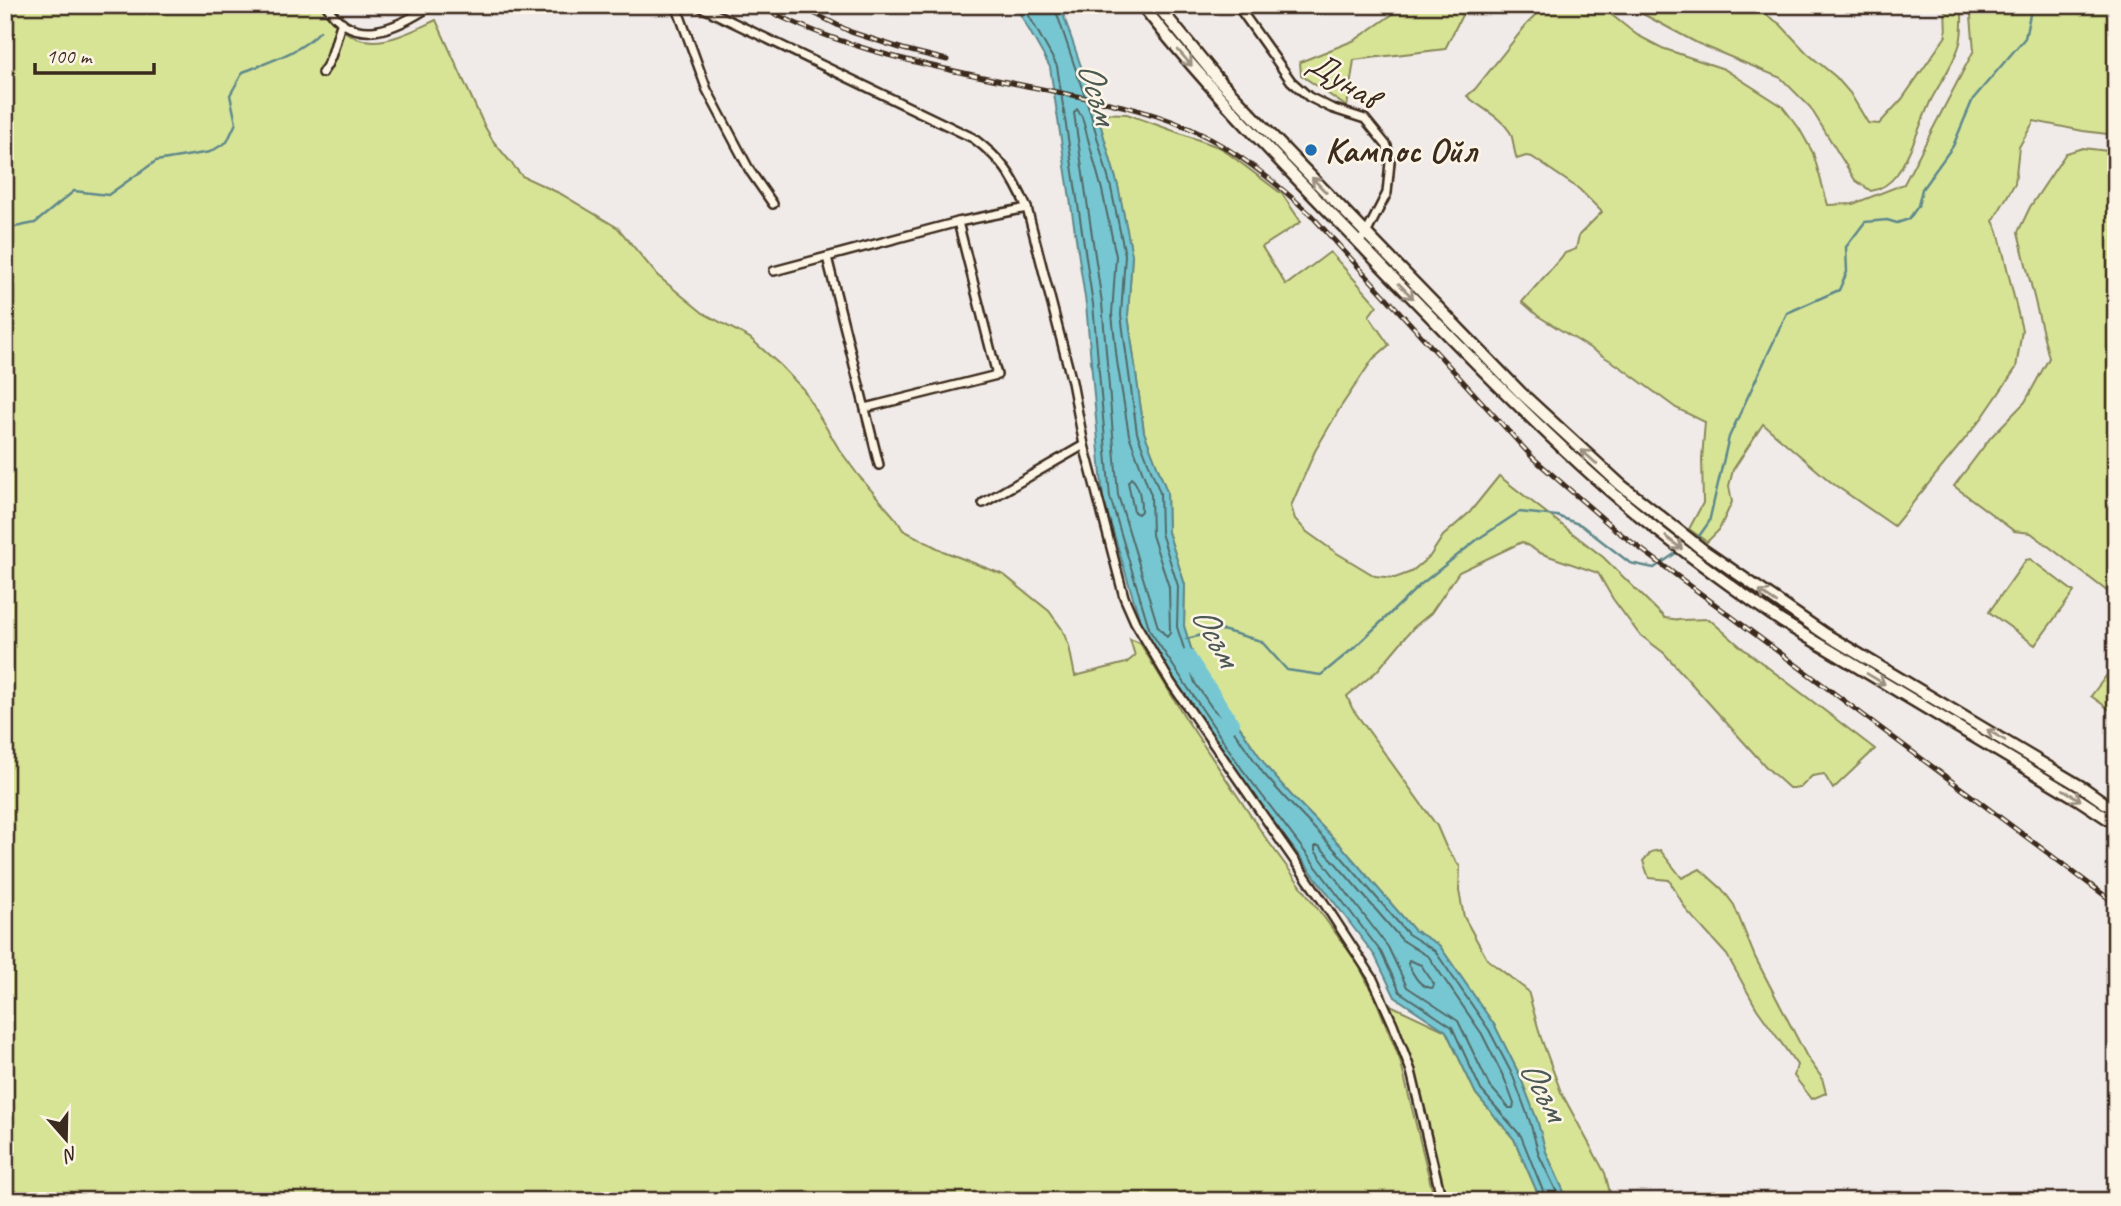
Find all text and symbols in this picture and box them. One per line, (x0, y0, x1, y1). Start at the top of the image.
scale bar (35, 32, 154, 76)
street label: Дунав (1300, 40, 1393, 122)
text: 100 m (46, 43, 93, 69)
one-way arrow (1177, 49, 1193, 67)
water label: Осъм (1067, 55, 1132, 133)
place label: Кампос Ойл (1325, 128, 1479, 173)
marker: Кампос Ойл (1303, 142, 1319, 158)
one-way arrow (1310, 176, 1327, 193)
one-way arrow (1398, 282, 1415, 299)
one-way arrow (1581, 448, 1598, 465)
one-way arrow (1664, 535, 1683, 550)
one-way arrow (1759, 589, 1778, 604)
water label: Осъм (1181, 596, 1255, 678)
one-way arrow (1866, 672, 1886, 686)
one-way arrow (1986, 728, 2006, 742)
one-way arrow (2062, 788, 2082, 802)
water label: Осъм (1509, 1051, 1582, 1132)
north arrow (32, 1104, 102, 1174)
text: N (59, 1141, 81, 1168)

